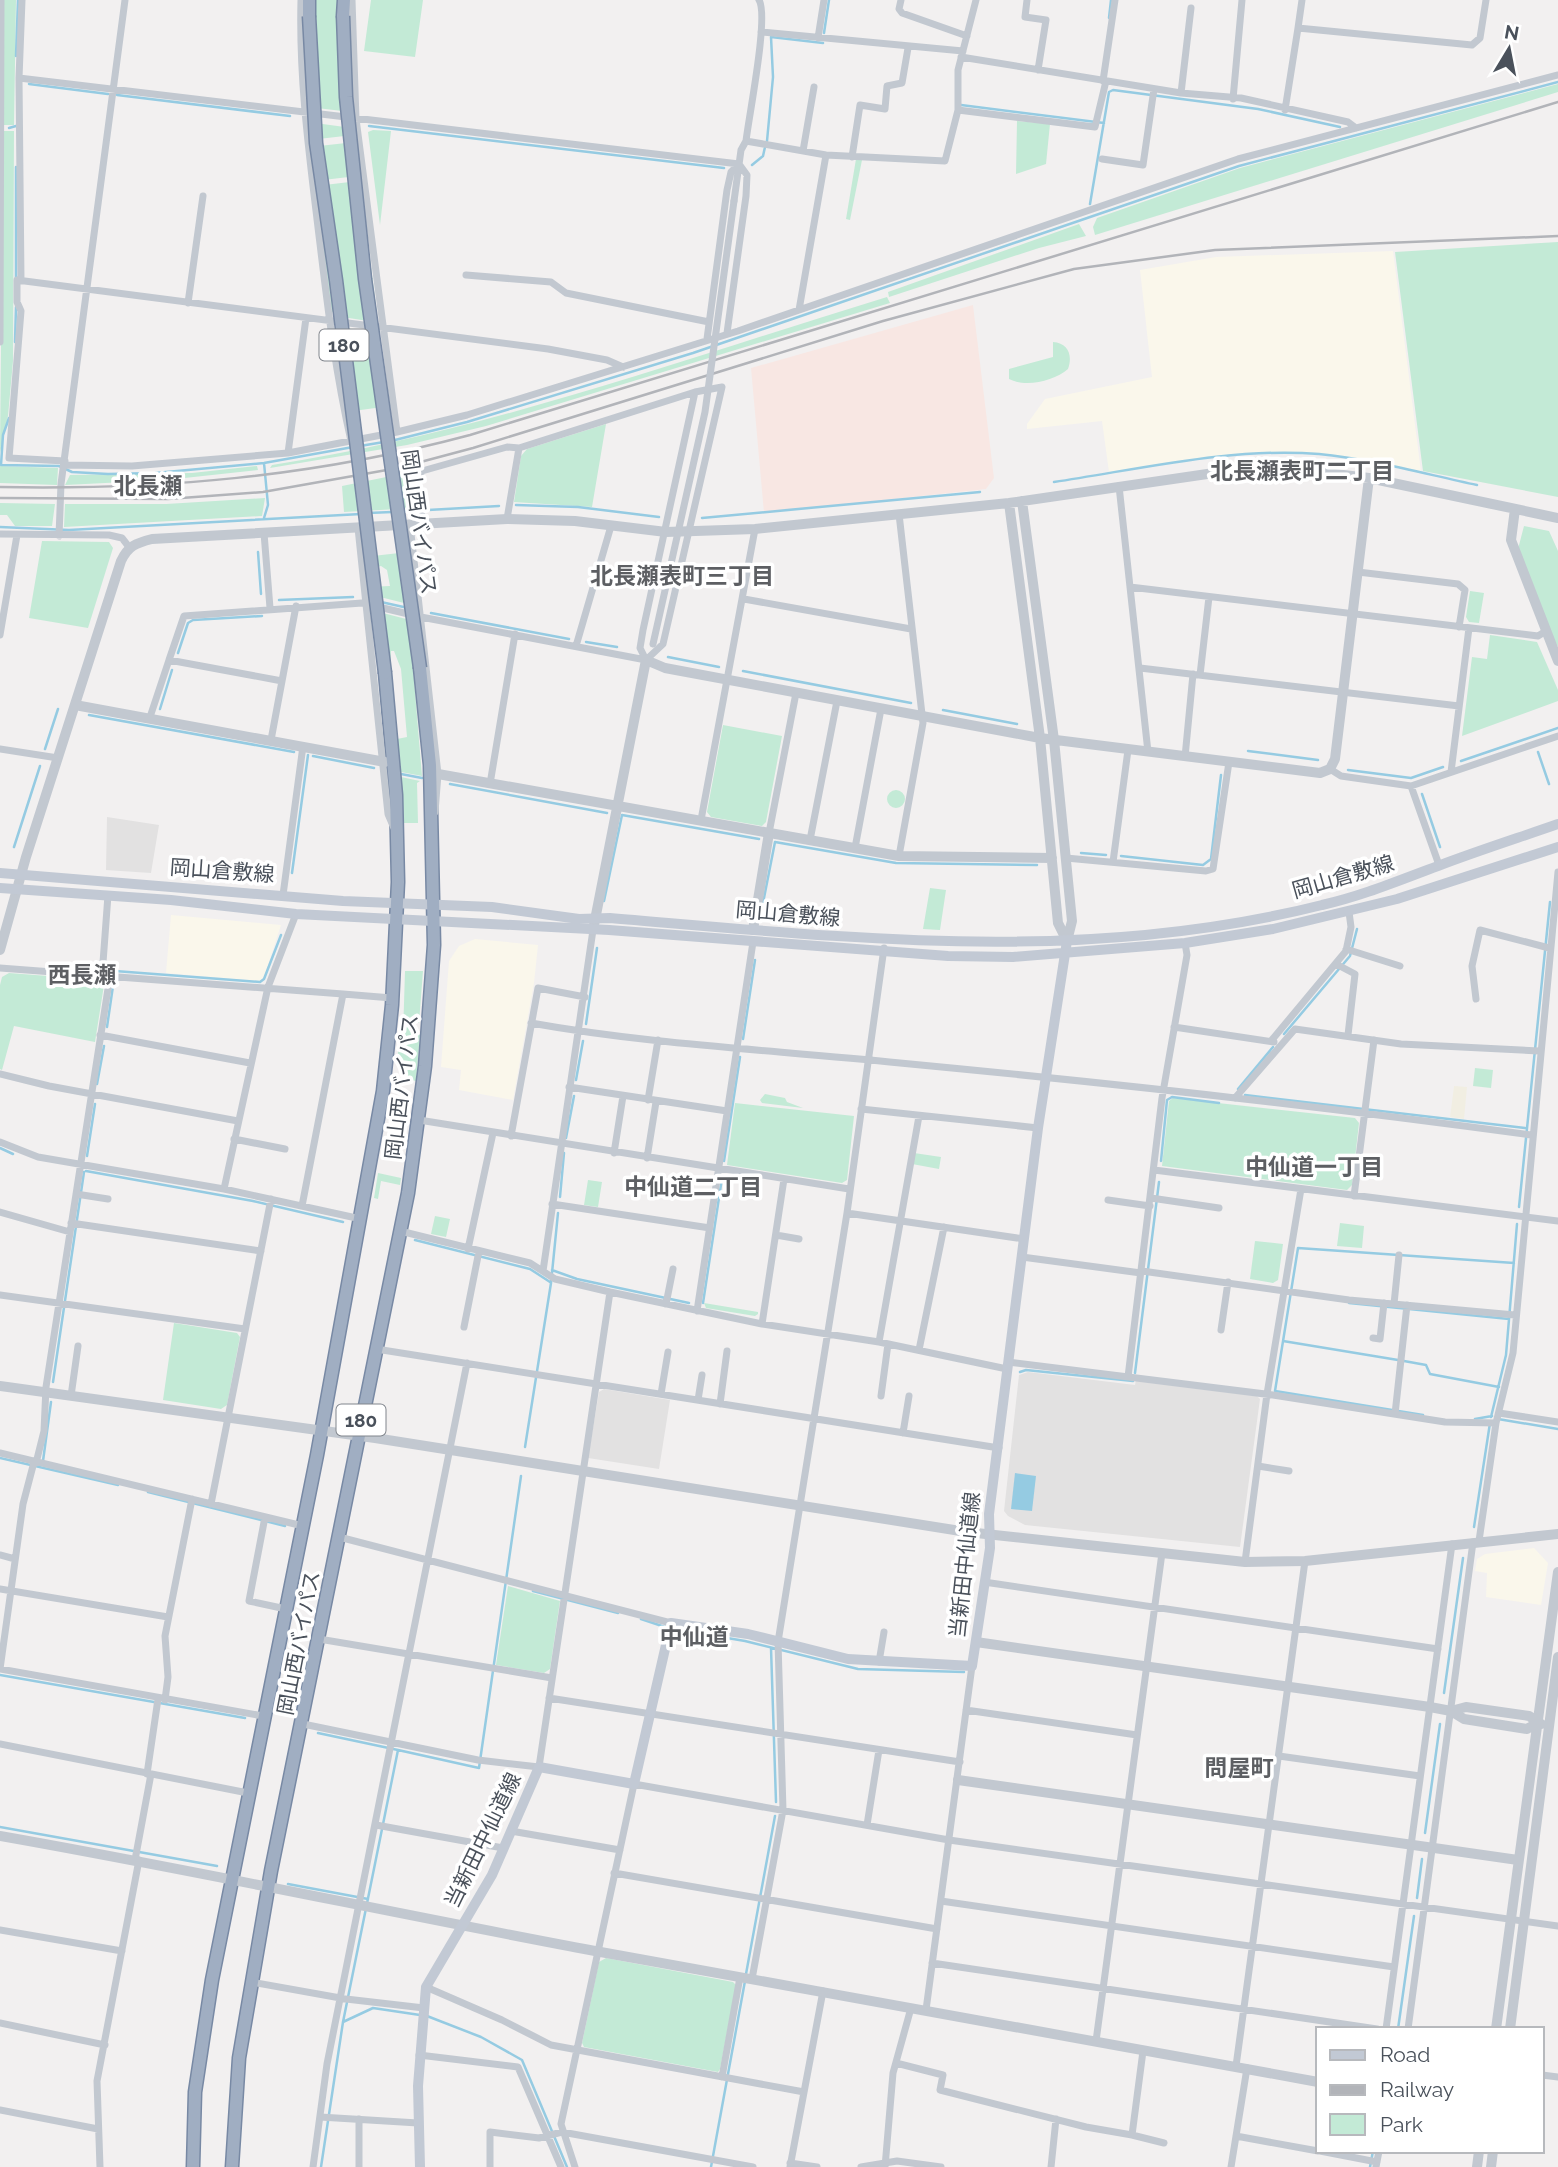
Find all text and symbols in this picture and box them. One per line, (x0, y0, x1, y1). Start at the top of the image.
north arrow (1474, 14, 1544, 84)
text: N (1503, 20, 1521, 44)
road number: 180 (320, 330, 368, 360)
street label: 岡山西バイパス (397, 448, 442, 596)
district label: 北長瀬表町二丁目 (1210, 457, 1394, 484)
district label: 北長瀬 (114, 472, 183, 499)
district label: 北長瀬表町三丁目 (590, 562, 774, 589)
street label: 岡山倉敷線 (1289, 850, 1397, 903)
street label: 岡山倉敷線 (169, 854, 275, 887)
street label: 岡山倉敷線 (735, 896, 841, 931)
district label: 西長瀬 (48, 961, 117, 988)
street label: 岡山西バイパス (380, 1013, 423, 1161)
district label: 中仙道一丁目 (1245, 1153, 1383, 1180)
district label: 中仙道二丁目 (624, 1173, 762, 1200)
road number: 180 (336, 1404, 386, 1436)
street label: 当新田中仙道線 (944, 1491, 985, 1639)
street label: 岡山西バイパス (272, 1569, 325, 1717)
district label: 中仙道 (660, 1623, 729, 1650)
district label: 問屋町 (1205, 1754, 1274, 1781)
street label: 当新田中仙道線 (439, 1768, 526, 1911)
legend (1316, 2027, 1544, 2153)
text: Road (1380, 2042, 1430, 2067)
text: Railway (1380, 2077, 1454, 2102)
text: Park (1380, 2112, 1423, 2137)

